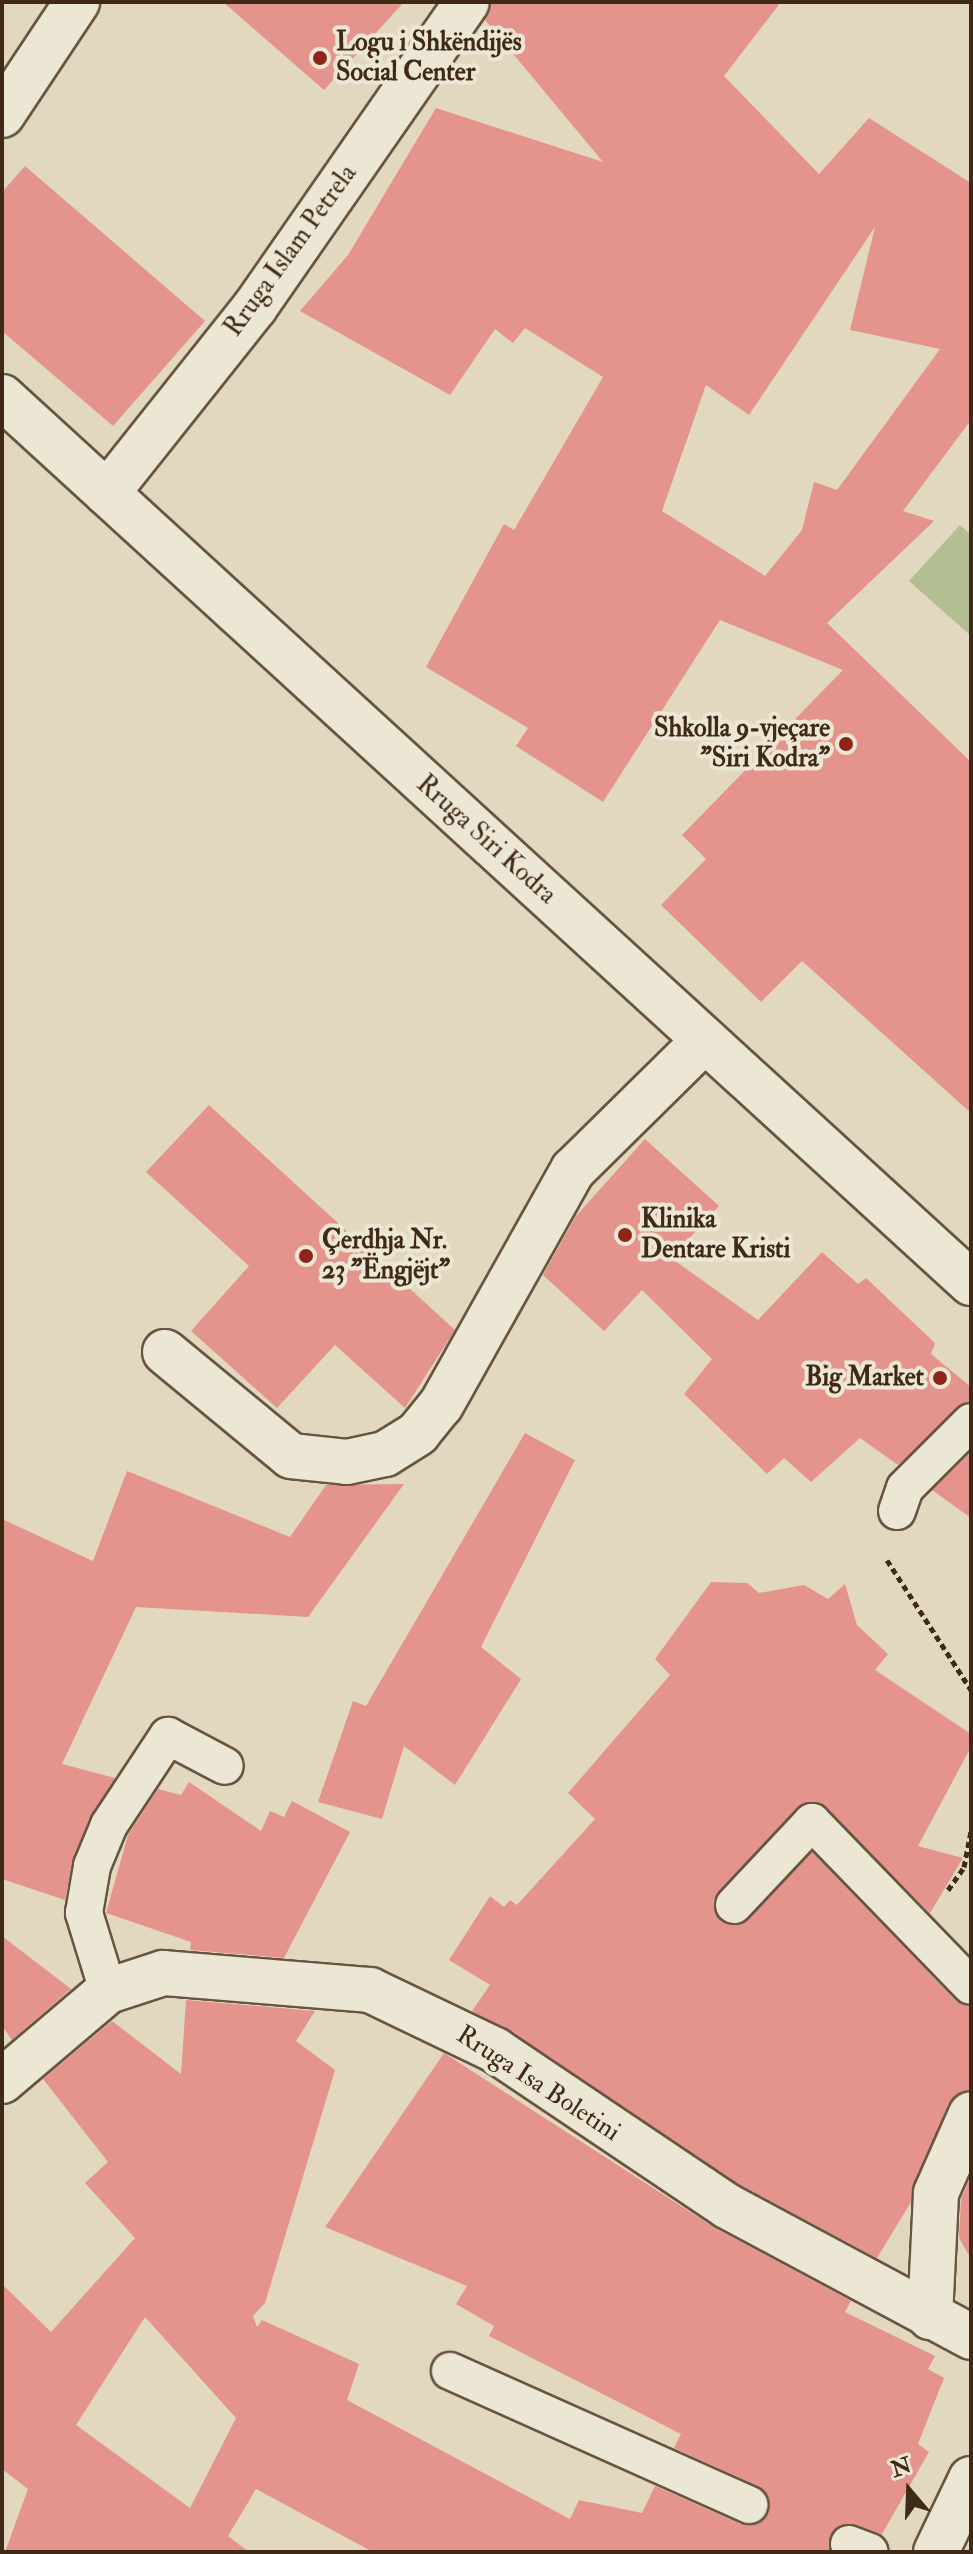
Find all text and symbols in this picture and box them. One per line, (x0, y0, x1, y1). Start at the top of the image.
place label: Logu i Shkëndijës Social Center (336, 27, 522, 88)
marker: Logu i Shkëndijës Social Center (311, 49, 329, 67)
street label: Rruga Islam Petrela (218, 159, 364, 343)
place label: Shkolla 9-vjeçare "Siri Kodra" (654, 713, 830, 774)
marker: Shkolla 9-vjeçare "Siri Kodra" (837, 735, 855, 753)
street label: Rruga Siri Kodra (410, 769, 562, 911)
place label: Klinika Dentare Kristi (641, 1204, 790, 1266)
place label: Çerdhja Nr. 23 "Ëngjëjt" (322, 1225, 450, 1286)
marker: Klinika Dentare Kristi (616, 1226, 634, 1244)
marker: Çerdhja Nr. 23 "Ëngjëjt" (297, 1247, 315, 1265)
place label: Big Market (805, 1362, 924, 1394)
marker: Big Market (931, 1369, 949, 1387)
street label: Rruga Isa Boletini (450, 2019, 626, 2149)
north arrow (869, 2450, 949, 2530)
text: N (887, 2451, 915, 2484)

